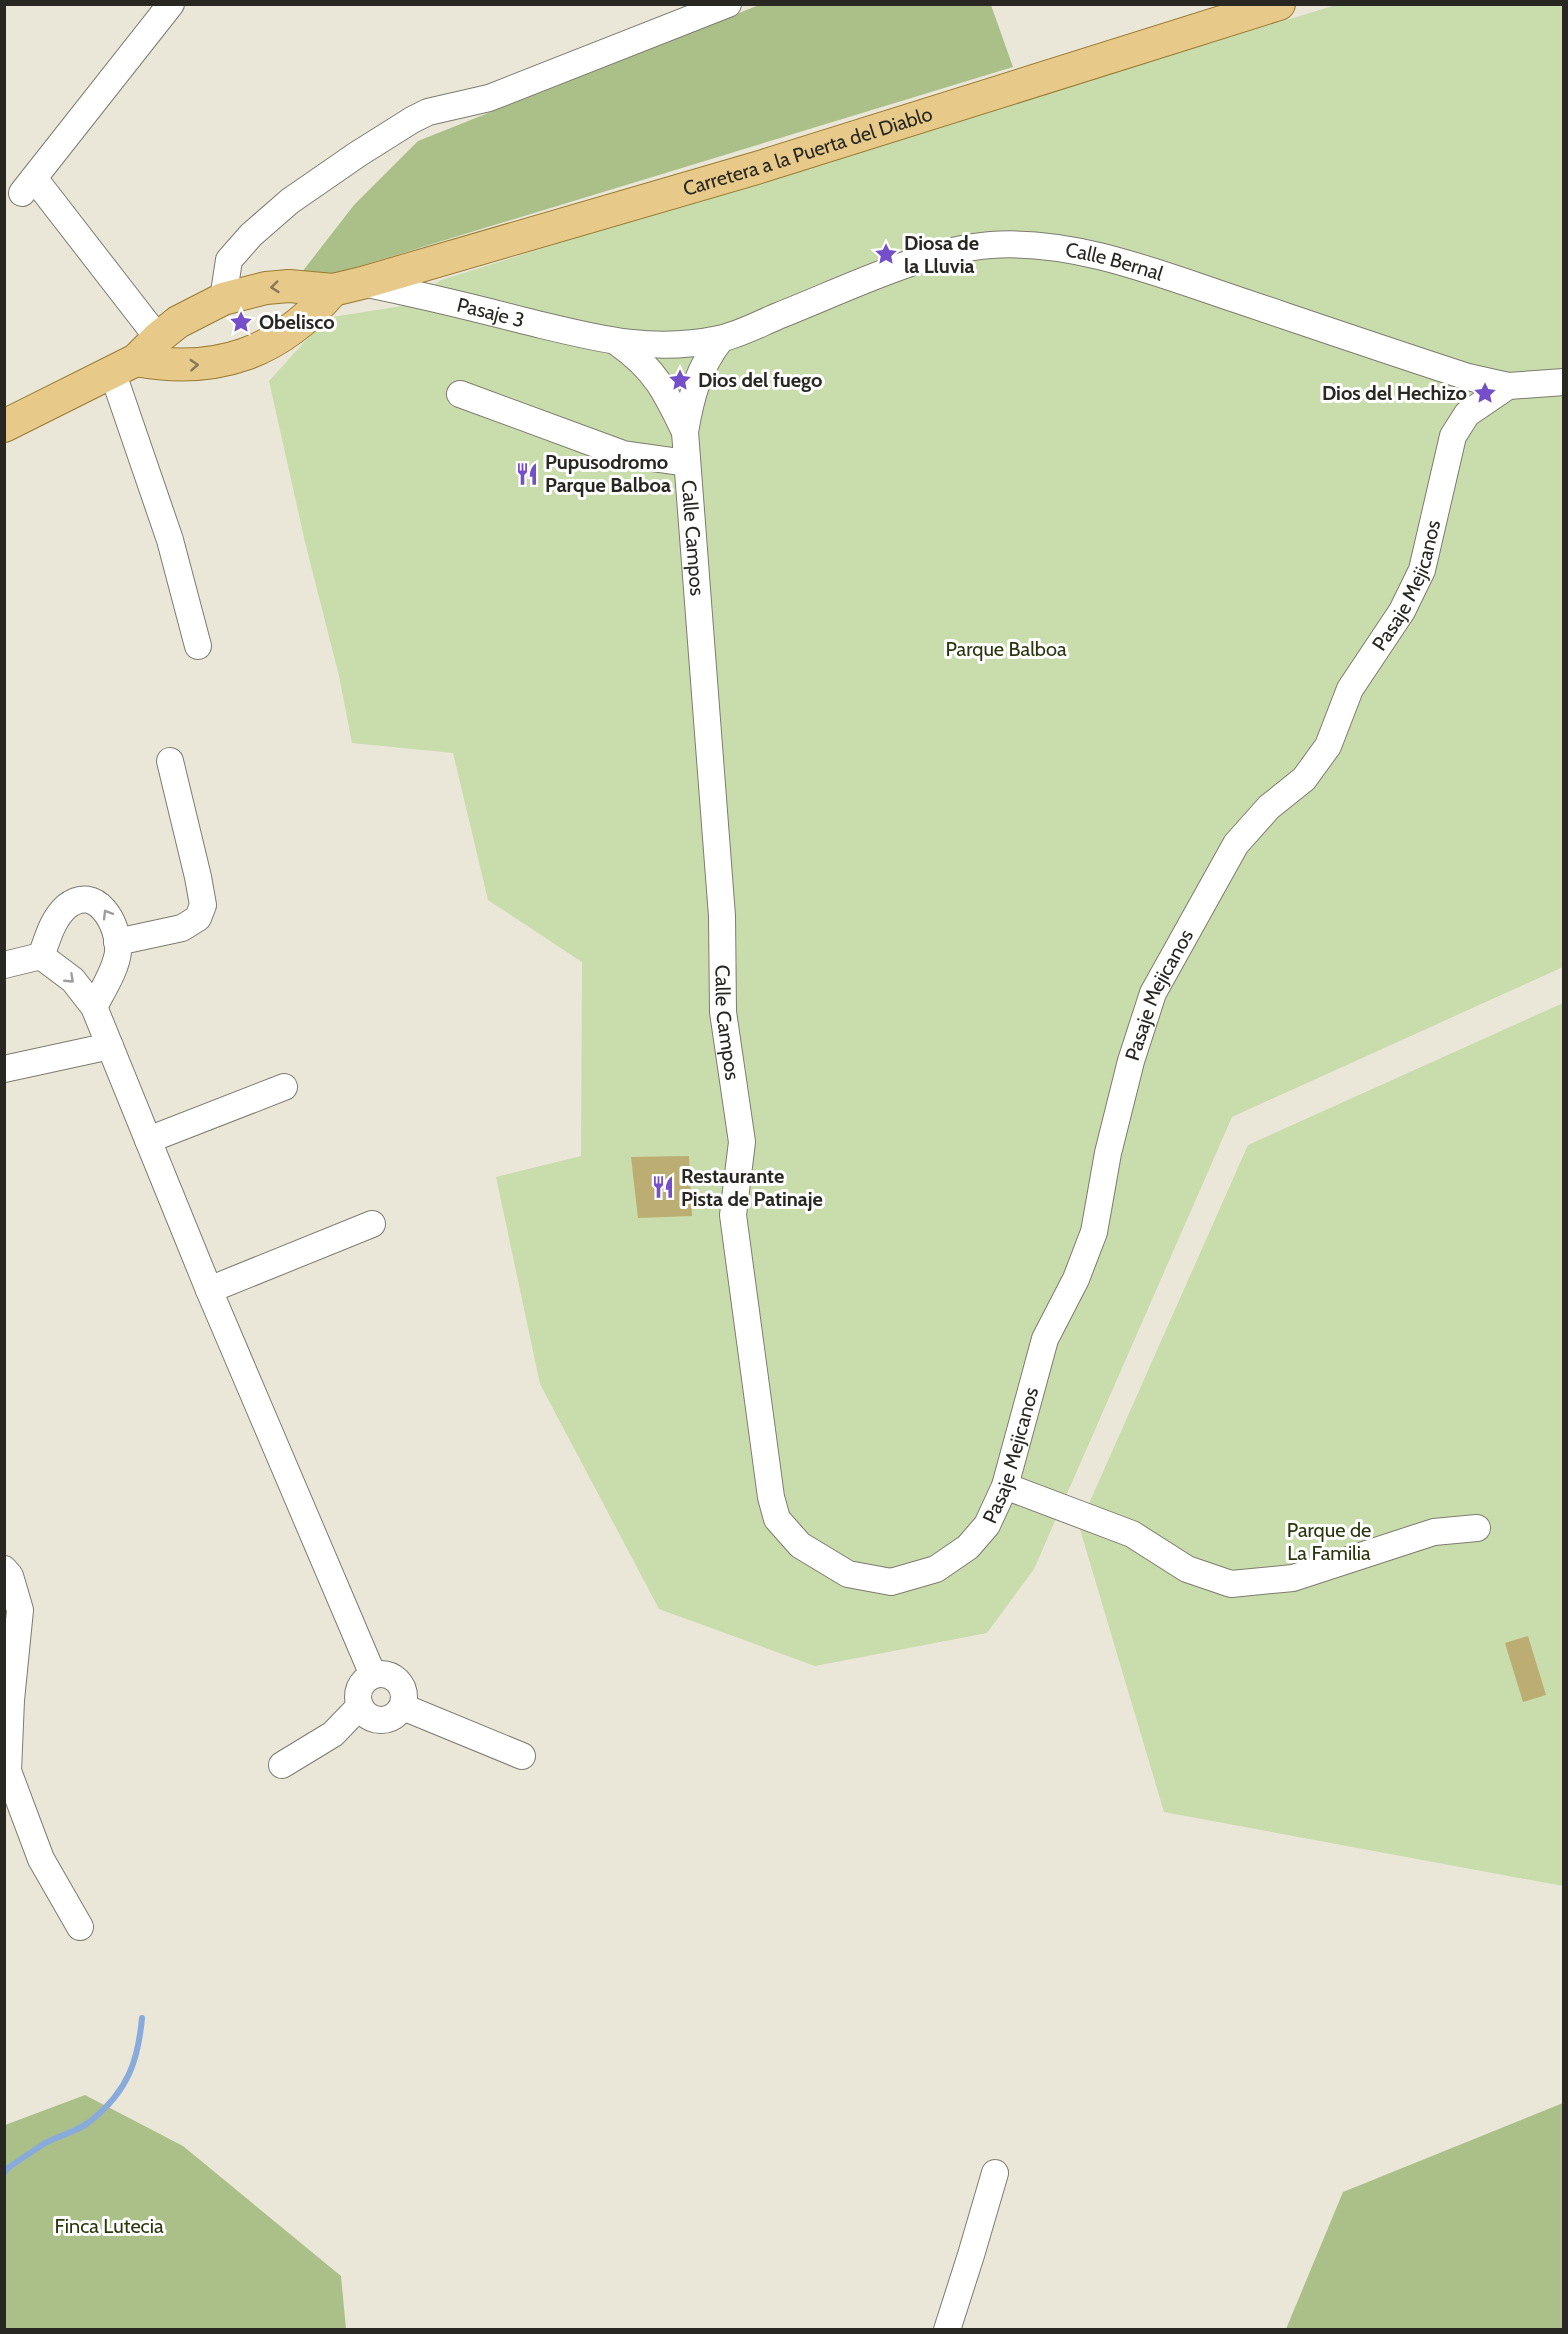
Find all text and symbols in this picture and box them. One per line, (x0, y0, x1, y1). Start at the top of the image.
street label: Carretera a la Puerta del Diablo (680, 102, 935, 201)
place label: Diosa de la Lluvia (904, 231, 979, 278)
street label: Calle Bernal (1064, 237, 1166, 286)
place icon: Diosa de la Lluvia (873, 241, 899, 267)
one-way arrow (270, 281, 279, 293)
street label: Pasaje 3 (455, 292, 527, 332)
place icon: Obelisco (228, 309, 254, 335)
place label: Obelisco (259, 310, 335, 334)
one-way arrow (190, 359, 199, 372)
place icon: Dios del fuego (667, 367, 693, 393)
place label: Dios del fuego (698, 368, 822, 392)
place icon: Dios del Hechizo (1472, 380, 1498, 406)
place label: Dios del Hechizo (1322, 381, 1467, 405)
place label: Pupusodromo Parque Balboa (545, 450, 671, 497)
restaurant icon: Pupusodromo Parque Balboa (514, 461, 540, 487)
street label: Calle Campos (677, 479, 709, 597)
street label: Pasaje Mejicanos (1367, 518, 1445, 655)
park label: Parque Balboa (945, 637, 1067, 661)
one-way arrow (102, 910, 114, 920)
street label: Pasaje Mejicanos (1120, 925, 1198, 1064)
street label: Calle Campos (711, 965, 745, 1082)
one-way arrow (64, 972, 74, 983)
place label: Restaurante Pista de Patinaje (681, 1164, 823, 1211)
restaurant icon: Restaurante Pista de Patinaje (650, 1174, 676, 1200)
street label: Pasaje Mejicanos (978, 1384, 1043, 1527)
park label: Parque de La Familia (1287, 1518, 1371, 1565)
park label: Finca Lutecia (54, 2214, 164, 2238)

